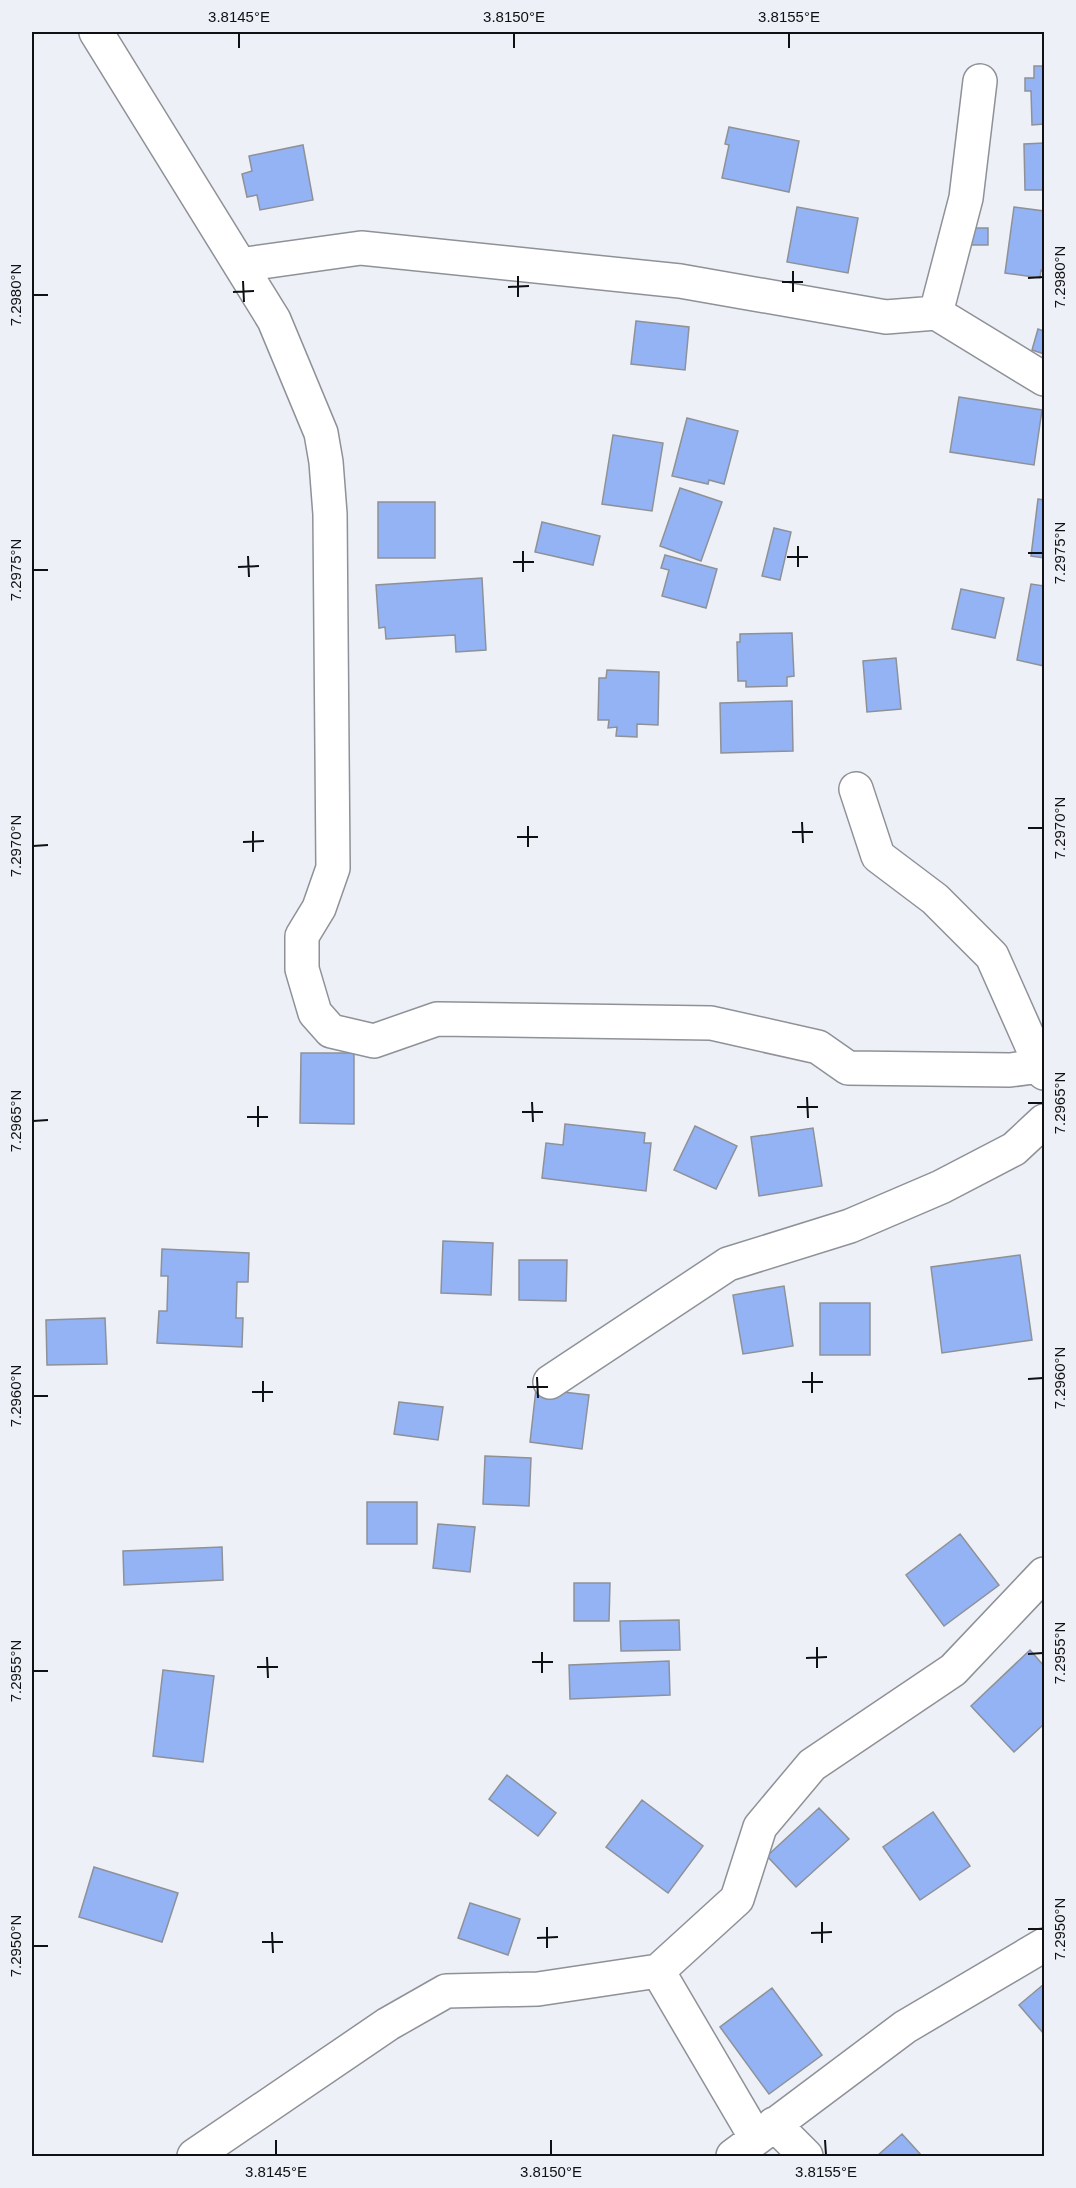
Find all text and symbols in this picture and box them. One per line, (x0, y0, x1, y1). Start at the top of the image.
text: 3.8145°E (208, 8, 270, 25)
text: 3.8150°E (483, 8, 545, 25)
text: 3.8155°E (758, 8, 820, 25)
text: 7.2980°N (1051, 246, 1068, 308)
text: 7.2980°N (7, 264, 24, 326)
text: 7.2975°N (1051, 522, 1068, 584)
text: 7.2975°N (7, 539, 24, 601)
text: 7.2970°N (1051, 797, 1068, 859)
text: 7.2970°N (7, 815, 24, 877)
text: 7.2965°N (1051, 1072, 1068, 1134)
text: 7.2965°N (7, 1090, 24, 1152)
text: 7.2960°N (1051, 1347, 1068, 1409)
text: 7.2960°N (7, 1365, 24, 1427)
text: 7.2955°N (1051, 1622, 1068, 1684)
text: 7.2955°N (7, 1640, 24, 1702)
text: 7.2950°N (1051, 1898, 1068, 1960)
text: 7.2950°N (7, 1915, 24, 1977)
text: 3.8145°E (245, 2163, 307, 2180)
text: 3.8150°E (520, 2163, 582, 2180)
text: 3.8155°E (795, 2163, 857, 2180)

